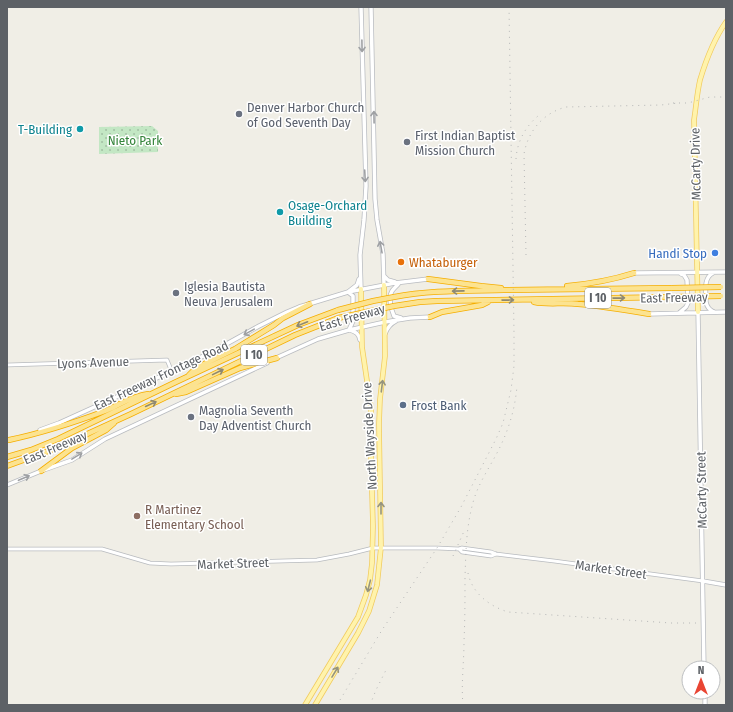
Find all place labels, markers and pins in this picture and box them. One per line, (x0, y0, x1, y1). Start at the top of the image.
place label: Denver Harbor Church of God Seventh Day (247, 100, 364, 130)
marker: Denver Harbor Church of God Seventh Day (234, 109, 244, 119)
place label: T-Building (18, 122, 73, 137)
marker: T-Building (75, 124, 85, 134)
place label: First Indian Baptist Mission Church (415, 128, 516, 158)
marker: First Indian Baptist Mission Church (402, 137, 412, 147)
place label: Osage-Orchard Building (288, 198, 367, 228)
marker: Osage-Orchard Building (275, 207, 285, 217)
place label: Handi Stop (648, 246, 707, 261)
marker: Handi Stop (710, 248, 720, 258)
place label: Whataburger (409, 255, 478, 270)
marker: Whataburger (396, 257, 406, 267)
place label: Iglesia Bautista Neuva Jerusalem (184, 279, 273, 309)
marker: Iglesia Bautista Neuva Jerusalem (171, 288, 181, 298)
place label: Frost Bank (411, 398, 467, 413)
marker: Frost Bank (398, 400, 408, 410)
place label: Magnolia Seventh Day Adventist Church (199, 403, 311, 433)
marker: Magnolia Seventh Day Adventist Church (186, 412, 196, 422)
place label: R Martinez Elementary School (145, 502, 245, 532)
marker: R Martinez Elementary School (132, 511, 142, 521)

